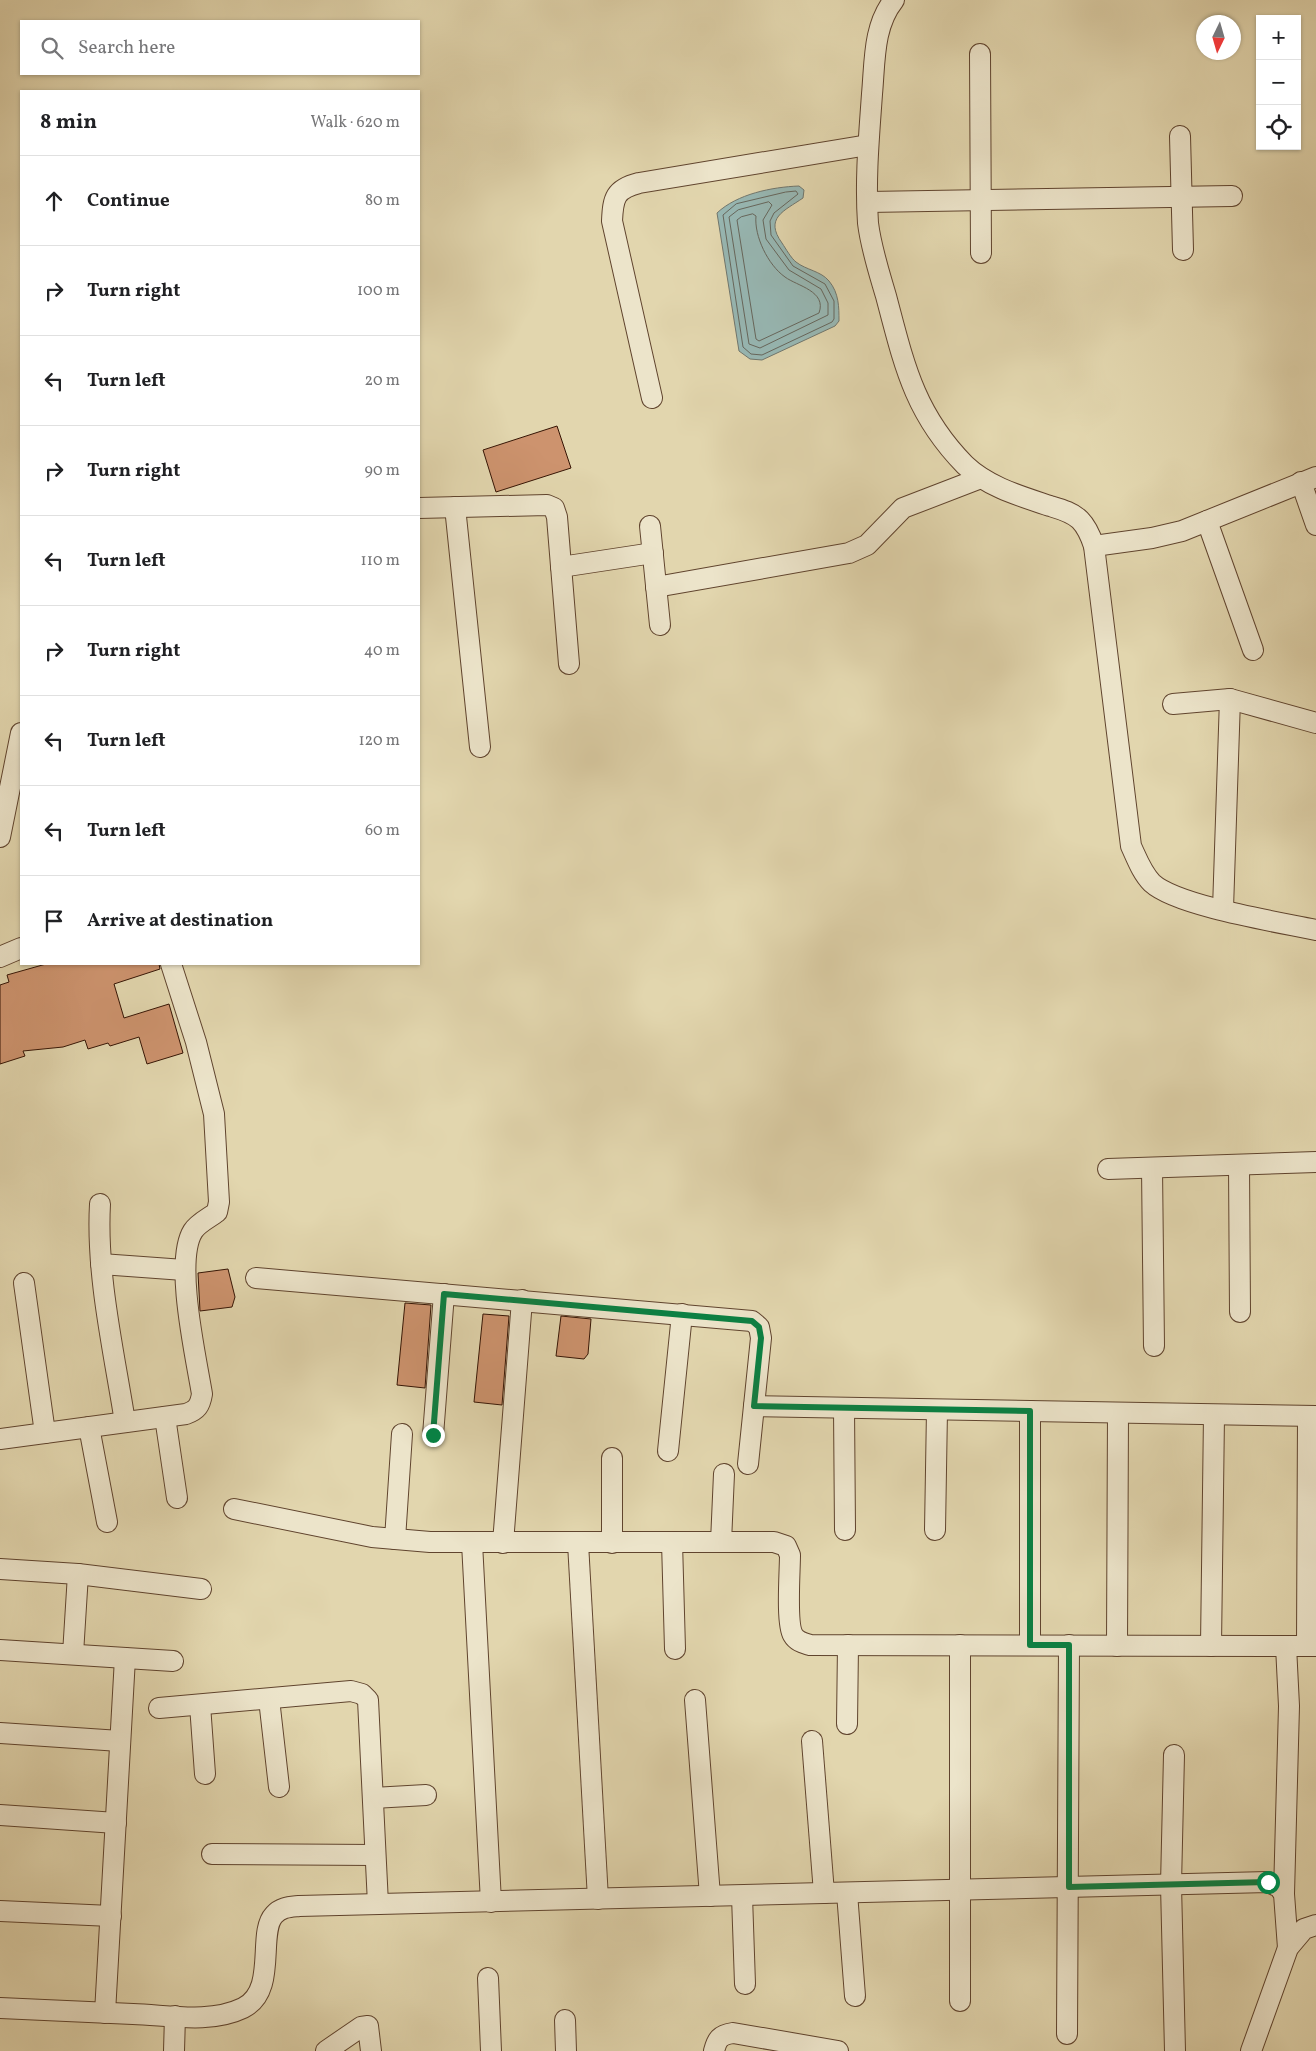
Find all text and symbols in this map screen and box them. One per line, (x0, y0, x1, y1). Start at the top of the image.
north arrow (1196, 15, 1241, 60)
map controls (1256, 15, 1301, 150)
button: + (1256, 15, 1301, 60)
search box (20, 20, 420, 75)
icon: search (38, 34, 66, 62)
text: Search here (78, 35, 175, 61)
button: − (1256, 60, 1301, 105)
button: locate (1256, 105, 1301, 150)
text: 8 min (40, 108, 97, 137)
text: Walk · 620 m (311, 112, 400, 134)
icon: ahead (40, 187, 68, 215)
text: Continue (87, 188, 170, 214)
text: 80 m (365, 190, 400, 212)
icon: right (40, 277, 68, 305)
text: Turn right (87, 278, 180, 304)
text: 100 m (357, 280, 400, 302)
icon: left (40, 367, 68, 395)
text: Turn left (87, 368, 166, 394)
text: 20 m (365, 370, 400, 392)
icon: right (40, 457, 68, 485)
text: Turn right (87, 458, 180, 484)
text: 90 m (364, 460, 400, 482)
icon: left (40, 547, 68, 575)
text: Turn left (87, 548, 166, 574)
text: 110 m (361, 550, 400, 572)
icon: right (40, 637, 68, 665)
text: Turn right (87, 638, 180, 664)
text: 40 m (364, 640, 400, 662)
icon: left (40, 727, 68, 755)
text: Turn left (87, 728, 166, 754)
text: 120 m (358, 730, 400, 752)
icon: left (40, 817, 68, 845)
text: Turn left (87, 818, 166, 844)
text: 60 m (365, 820, 400, 842)
icon: arrive (40, 907, 68, 935)
text: Arrive at destination (87, 908, 273, 934)
route end (422, 1424, 445, 1447)
route start (1257, 1871, 1280, 1894)

